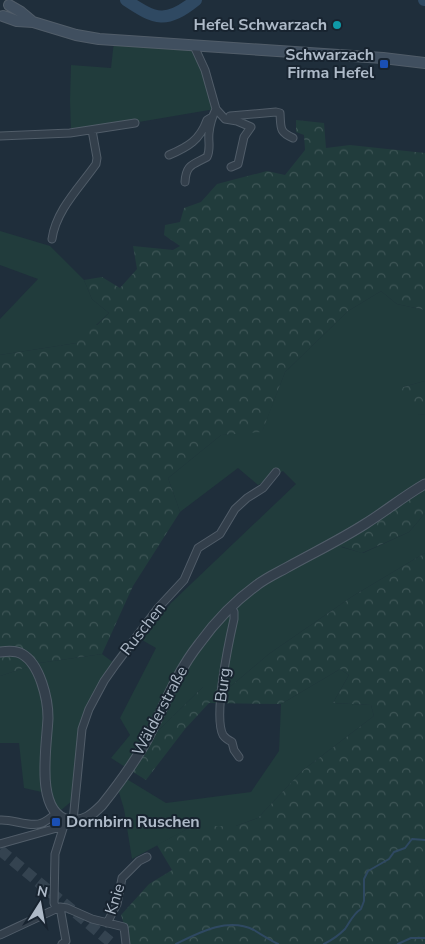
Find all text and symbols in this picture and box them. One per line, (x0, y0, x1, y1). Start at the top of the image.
place label: Hefel Schwarzach (194, 14, 327, 36)
marker: Hefel Schwarzach (331, 19, 343, 31)
place label: Schwarzach Firma Hefel (285, 44, 374, 84)
marker: Schwarzach Firma Hefel (378, 58, 390, 70)
street label: Ruschen (115, 598, 171, 660)
street label: Wälderstraße (127, 662, 193, 760)
street label: Burg (210, 666, 236, 704)
place label: Dornbirn Ruschen (66, 811, 200, 833)
marker: Dornbirn Ruschen (50, 816, 62, 828)
north arrow (15, 879, 65, 929)
text: N (35, 881, 49, 902)
street label: Knie (100, 881, 130, 917)

